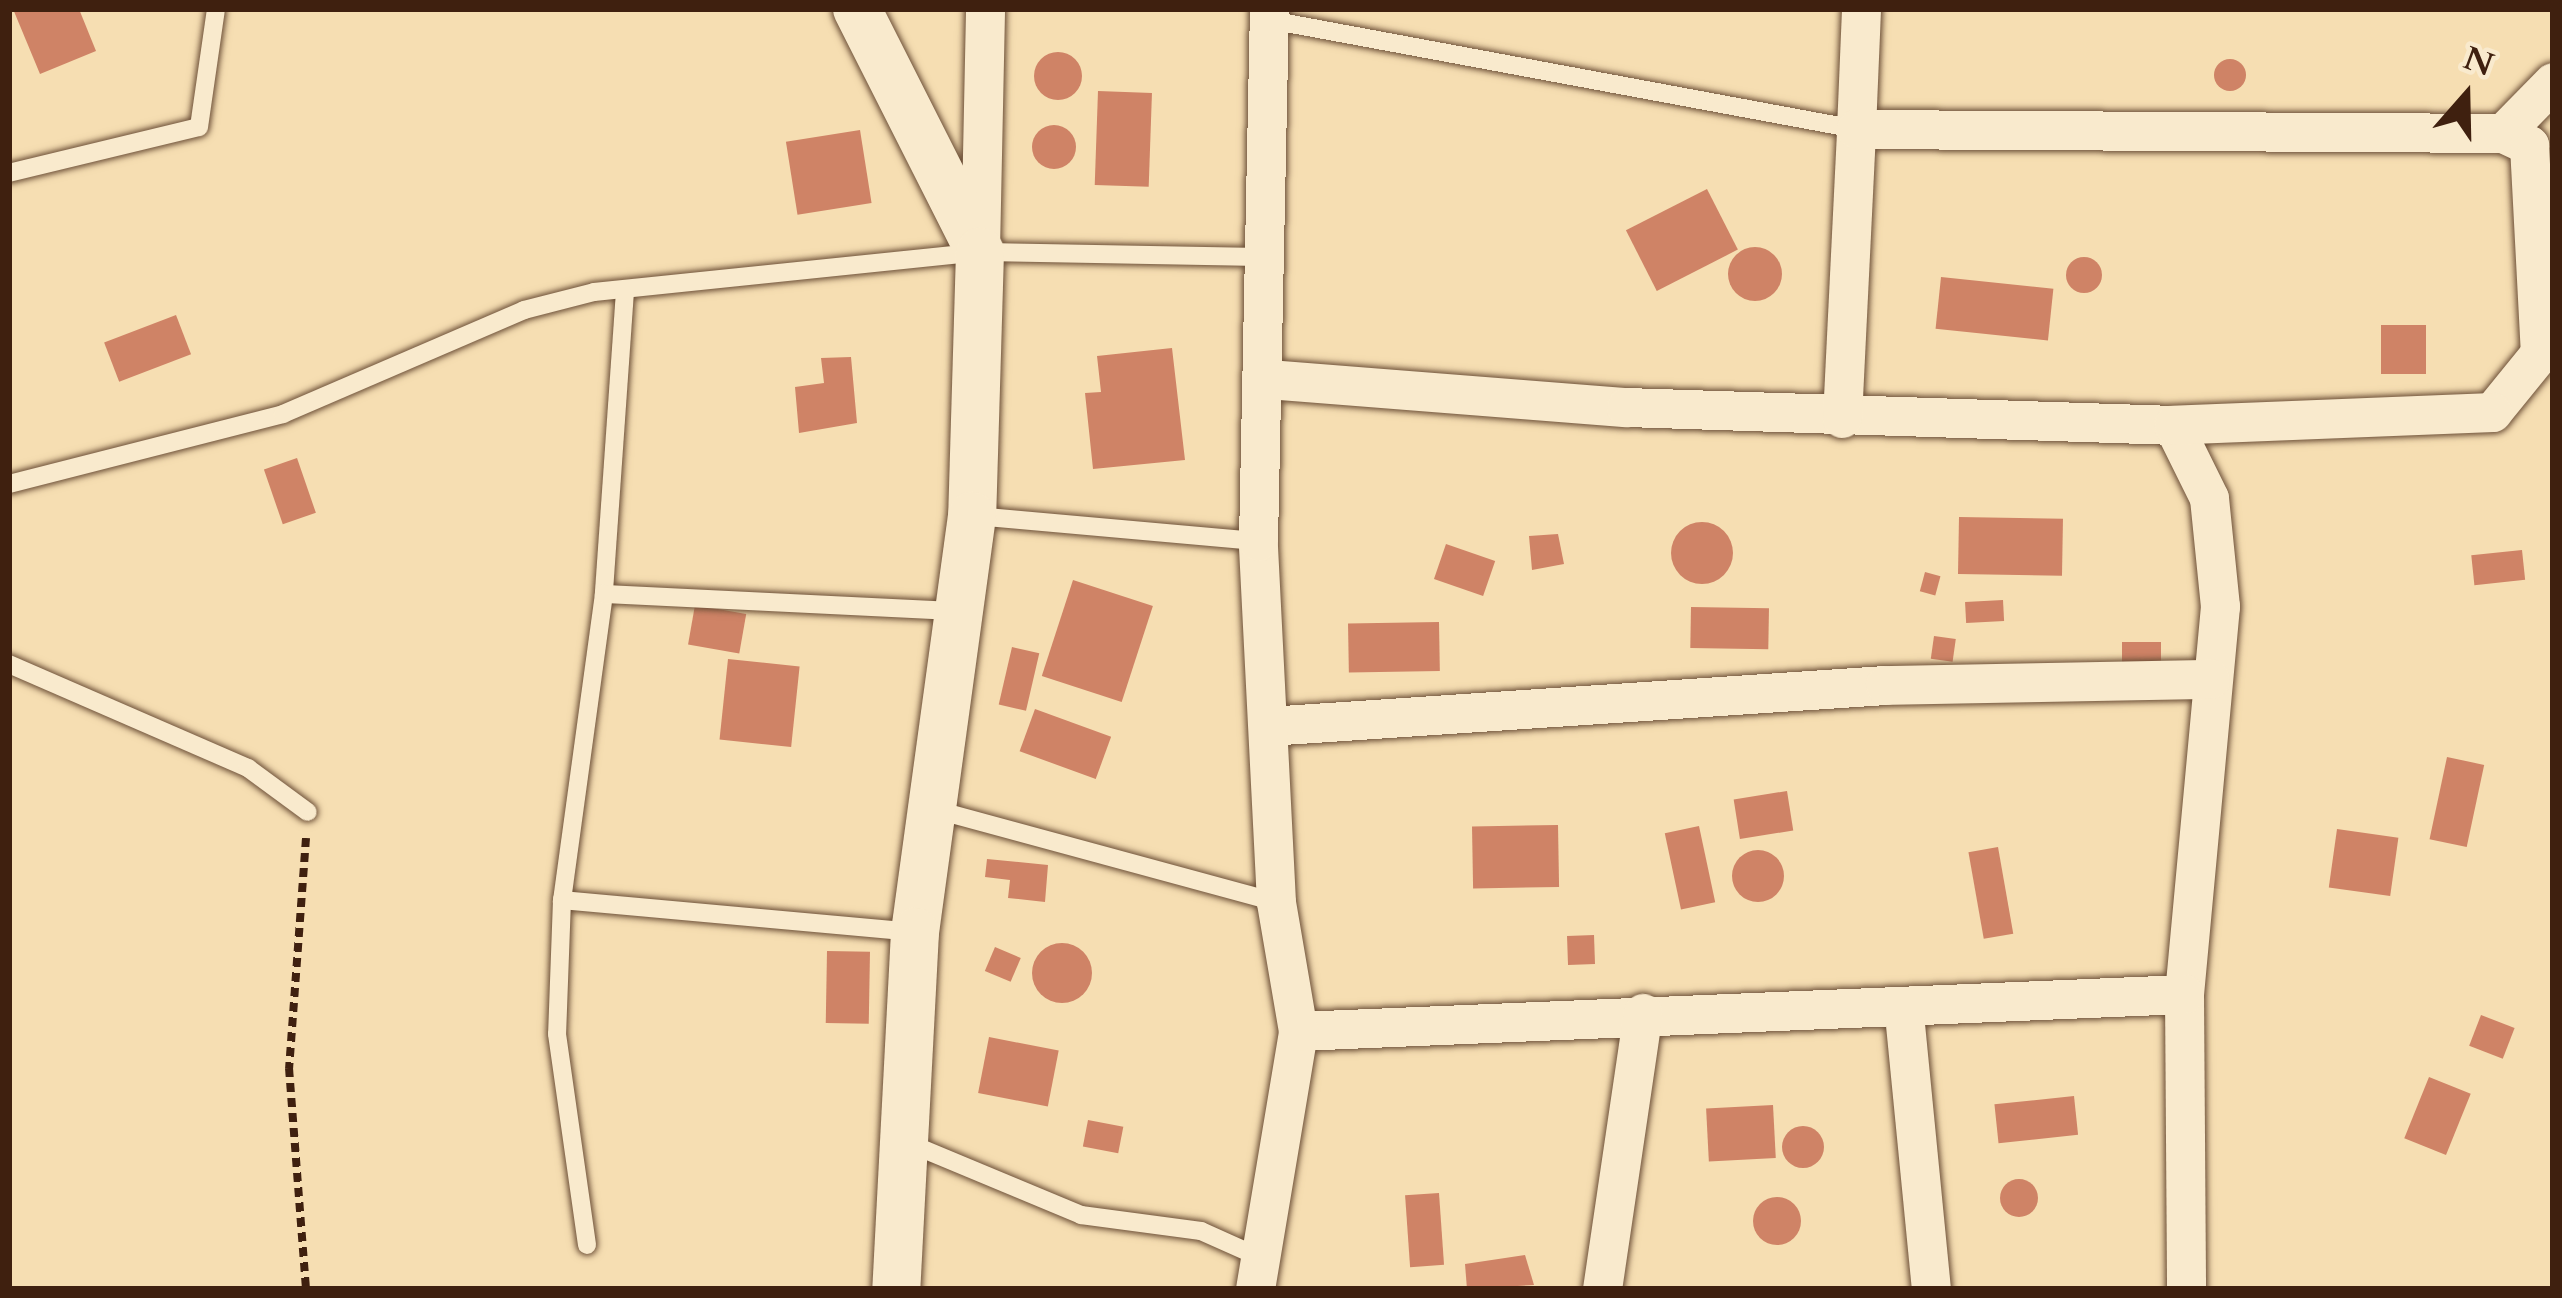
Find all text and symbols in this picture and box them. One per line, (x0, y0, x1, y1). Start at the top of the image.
north arrow (2406, 36, 2526, 156)
text: N (2457, 36, 2500, 88)

